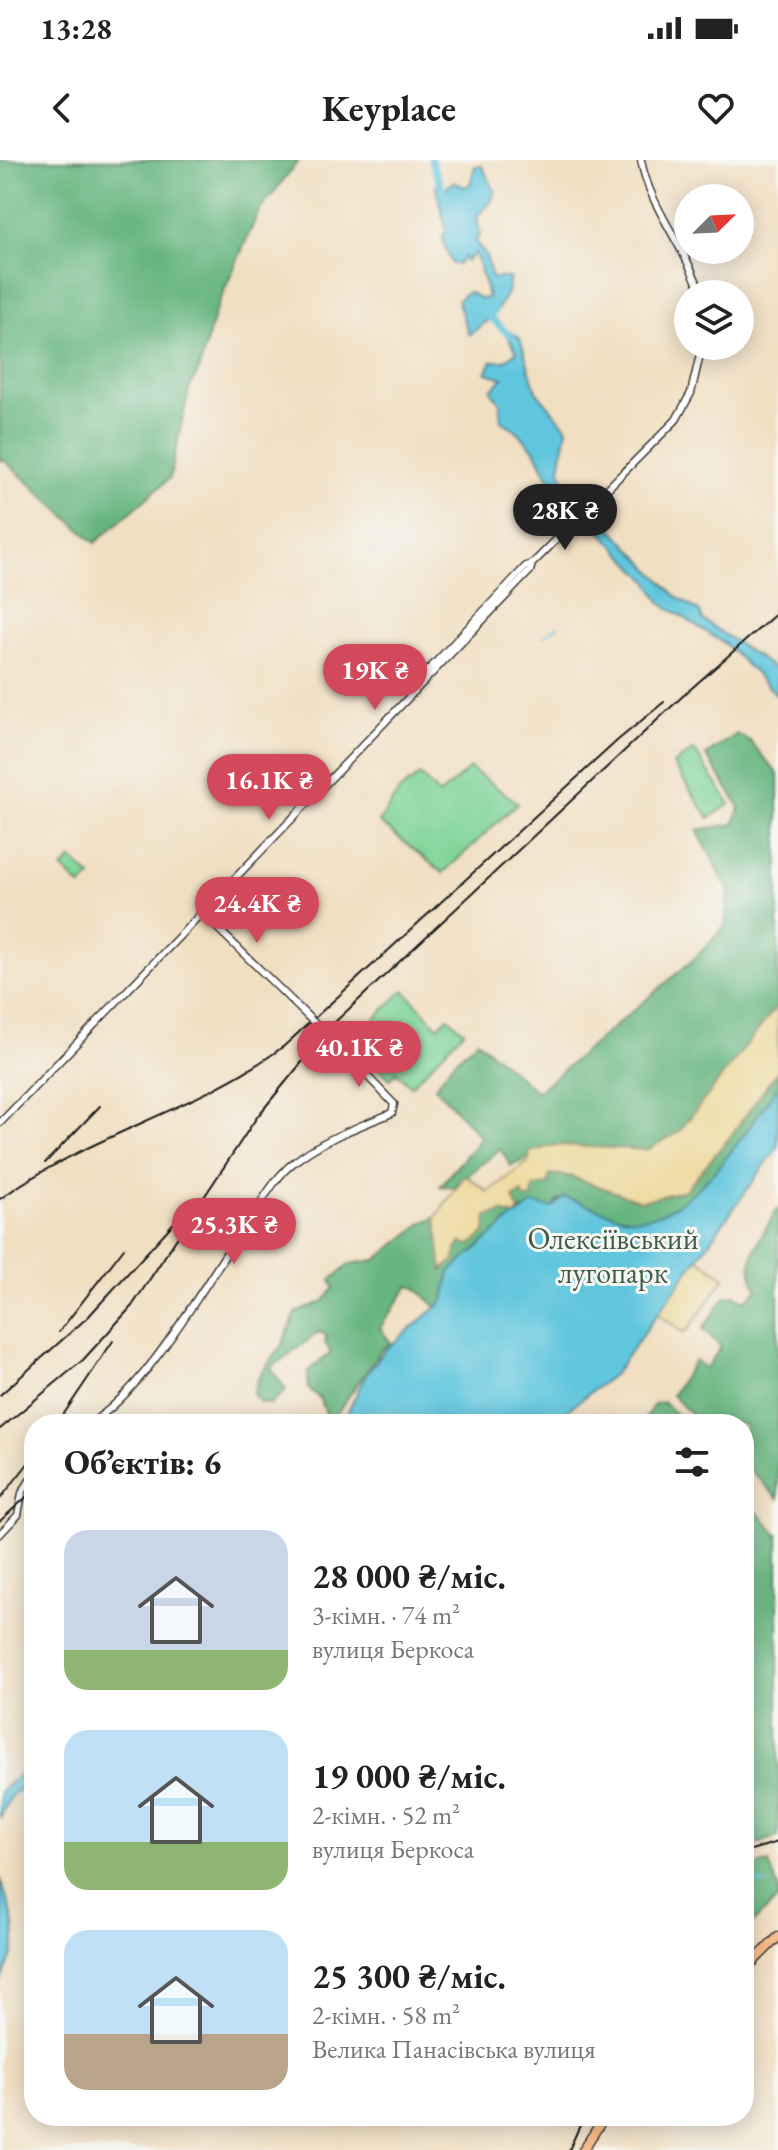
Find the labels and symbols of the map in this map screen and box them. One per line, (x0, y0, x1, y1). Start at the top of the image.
north arrow (674, 184, 754, 264)
pin: 28K ₴ (509, 484, 621, 552)
pin: 19K ₴ (319, 644, 431, 712)
pin: 16.1K ₴ (195, 754, 343, 822)
pin: 24.4K ₴ (183, 877, 331, 945)
pin: 40.1K ₴ (285, 1021, 433, 1089)
pin: 25.3K ₴ (160, 1198, 308, 1266)
park label: Олексіївський лугопарк (527, 1219, 699, 1292)

